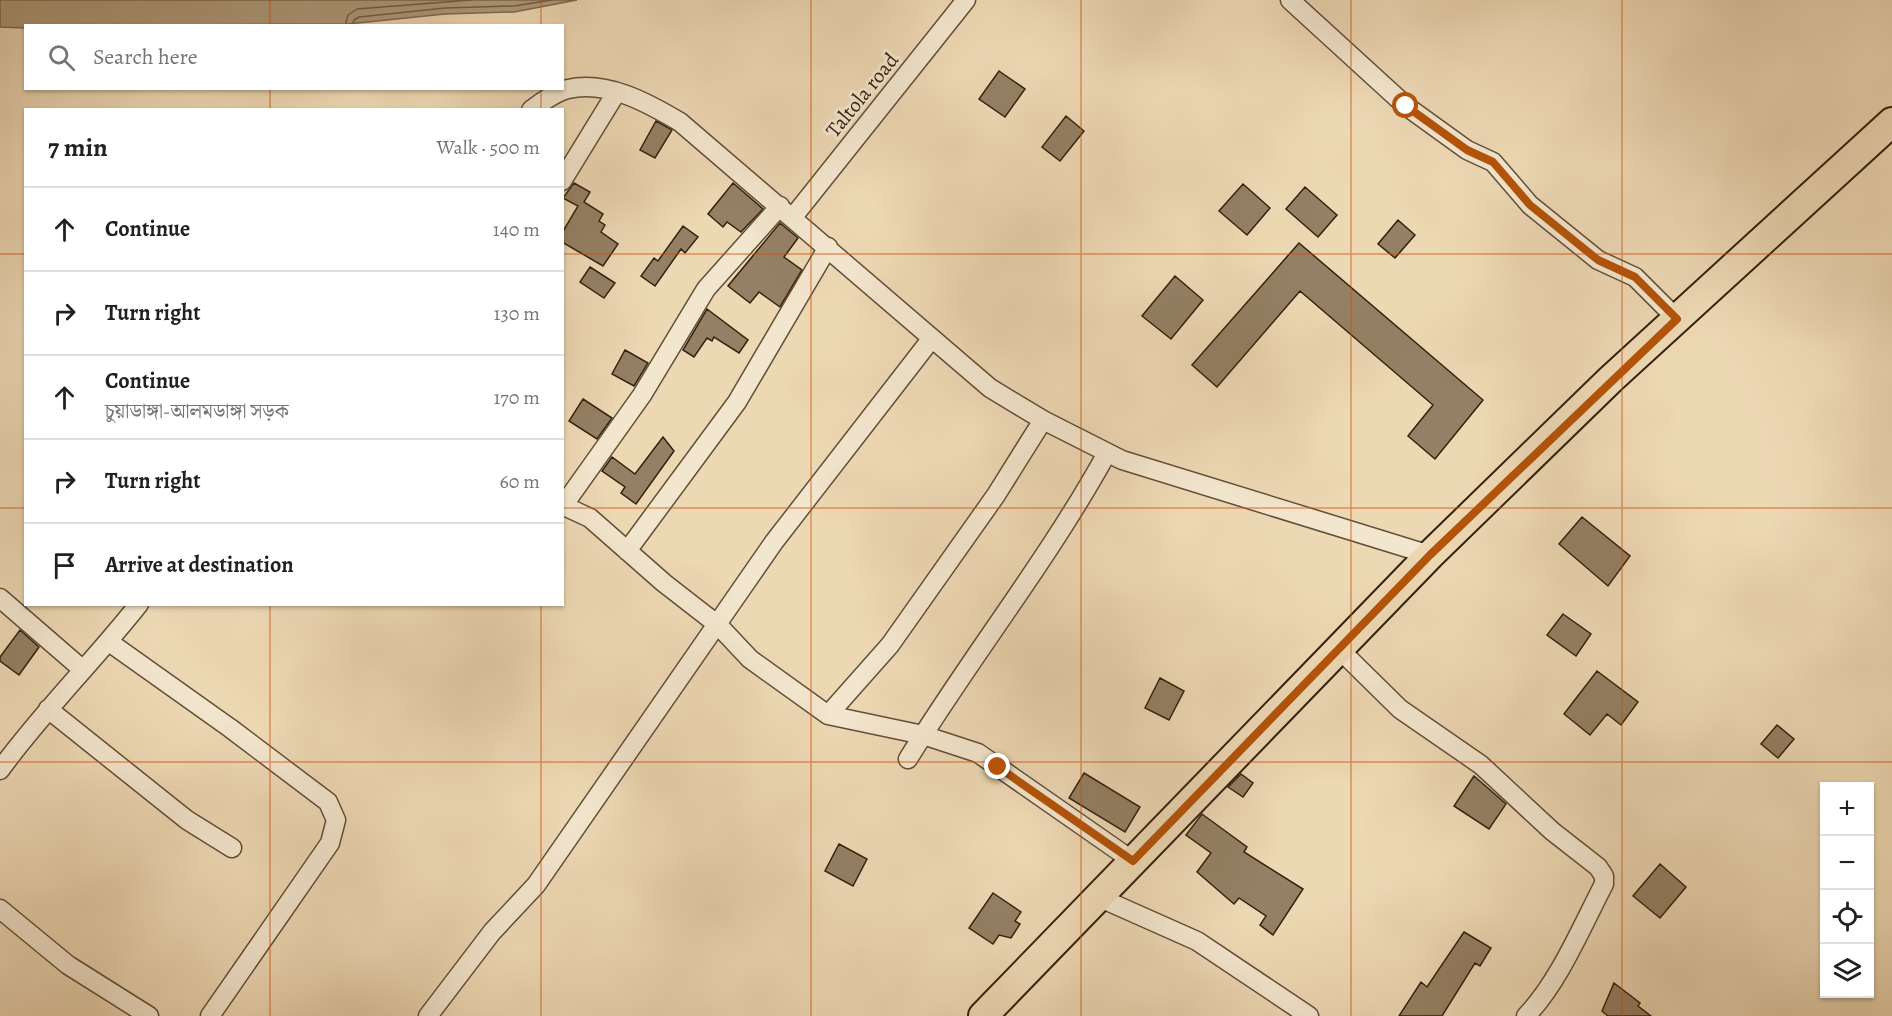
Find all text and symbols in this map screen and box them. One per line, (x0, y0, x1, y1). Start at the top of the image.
search box (24, 24, 564, 90)
icon: search (45, 41, 78, 74)
text: Search here (93, 42, 198, 72)
street label: Taltola road (819, 46, 905, 143)
route start (1392, 92, 1418, 118)
text: 7 min (48, 130, 108, 165)
text: Walk · 500 m (436, 134, 540, 161)
icon: ahead (48, 213, 81, 246)
text: Continue (105, 214, 190, 244)
text: 140 m (493, 216, 540, 243)
icon: right (48, 297, 81, 330)
text: Turn right (105, 298, 201, 328)
text: 130 m (494, 300, 540, 327)
text: Continue (105, 366, 190, 396)
icon: ahead (48, 381, 81, 414)
text: 170 m (494, 384, 540, 411)
text: চুয়াডাঙ্গা-আলমডাঙ্গা সড়ক (105, 398, 289, 425)
icon: right (48, 465, 81, 498)
text: Turn right (105, 466, 201, 496)
text: 60 m (500, 468, 540, 495)
icon: arrive (48, 549, 81, 582)
text: Arrive at destination (105, 550, 294, 580)
route end (984, 753, 1010, 779)
map controls (1820, 782, 1874, 998)
button: + (1820, 782, 1874, 836)
button: − (1820, 836, 1874, 890)
button: locate (1820, 890, 1874, 944)
button: layers (1820, 944, 1874, 998)

